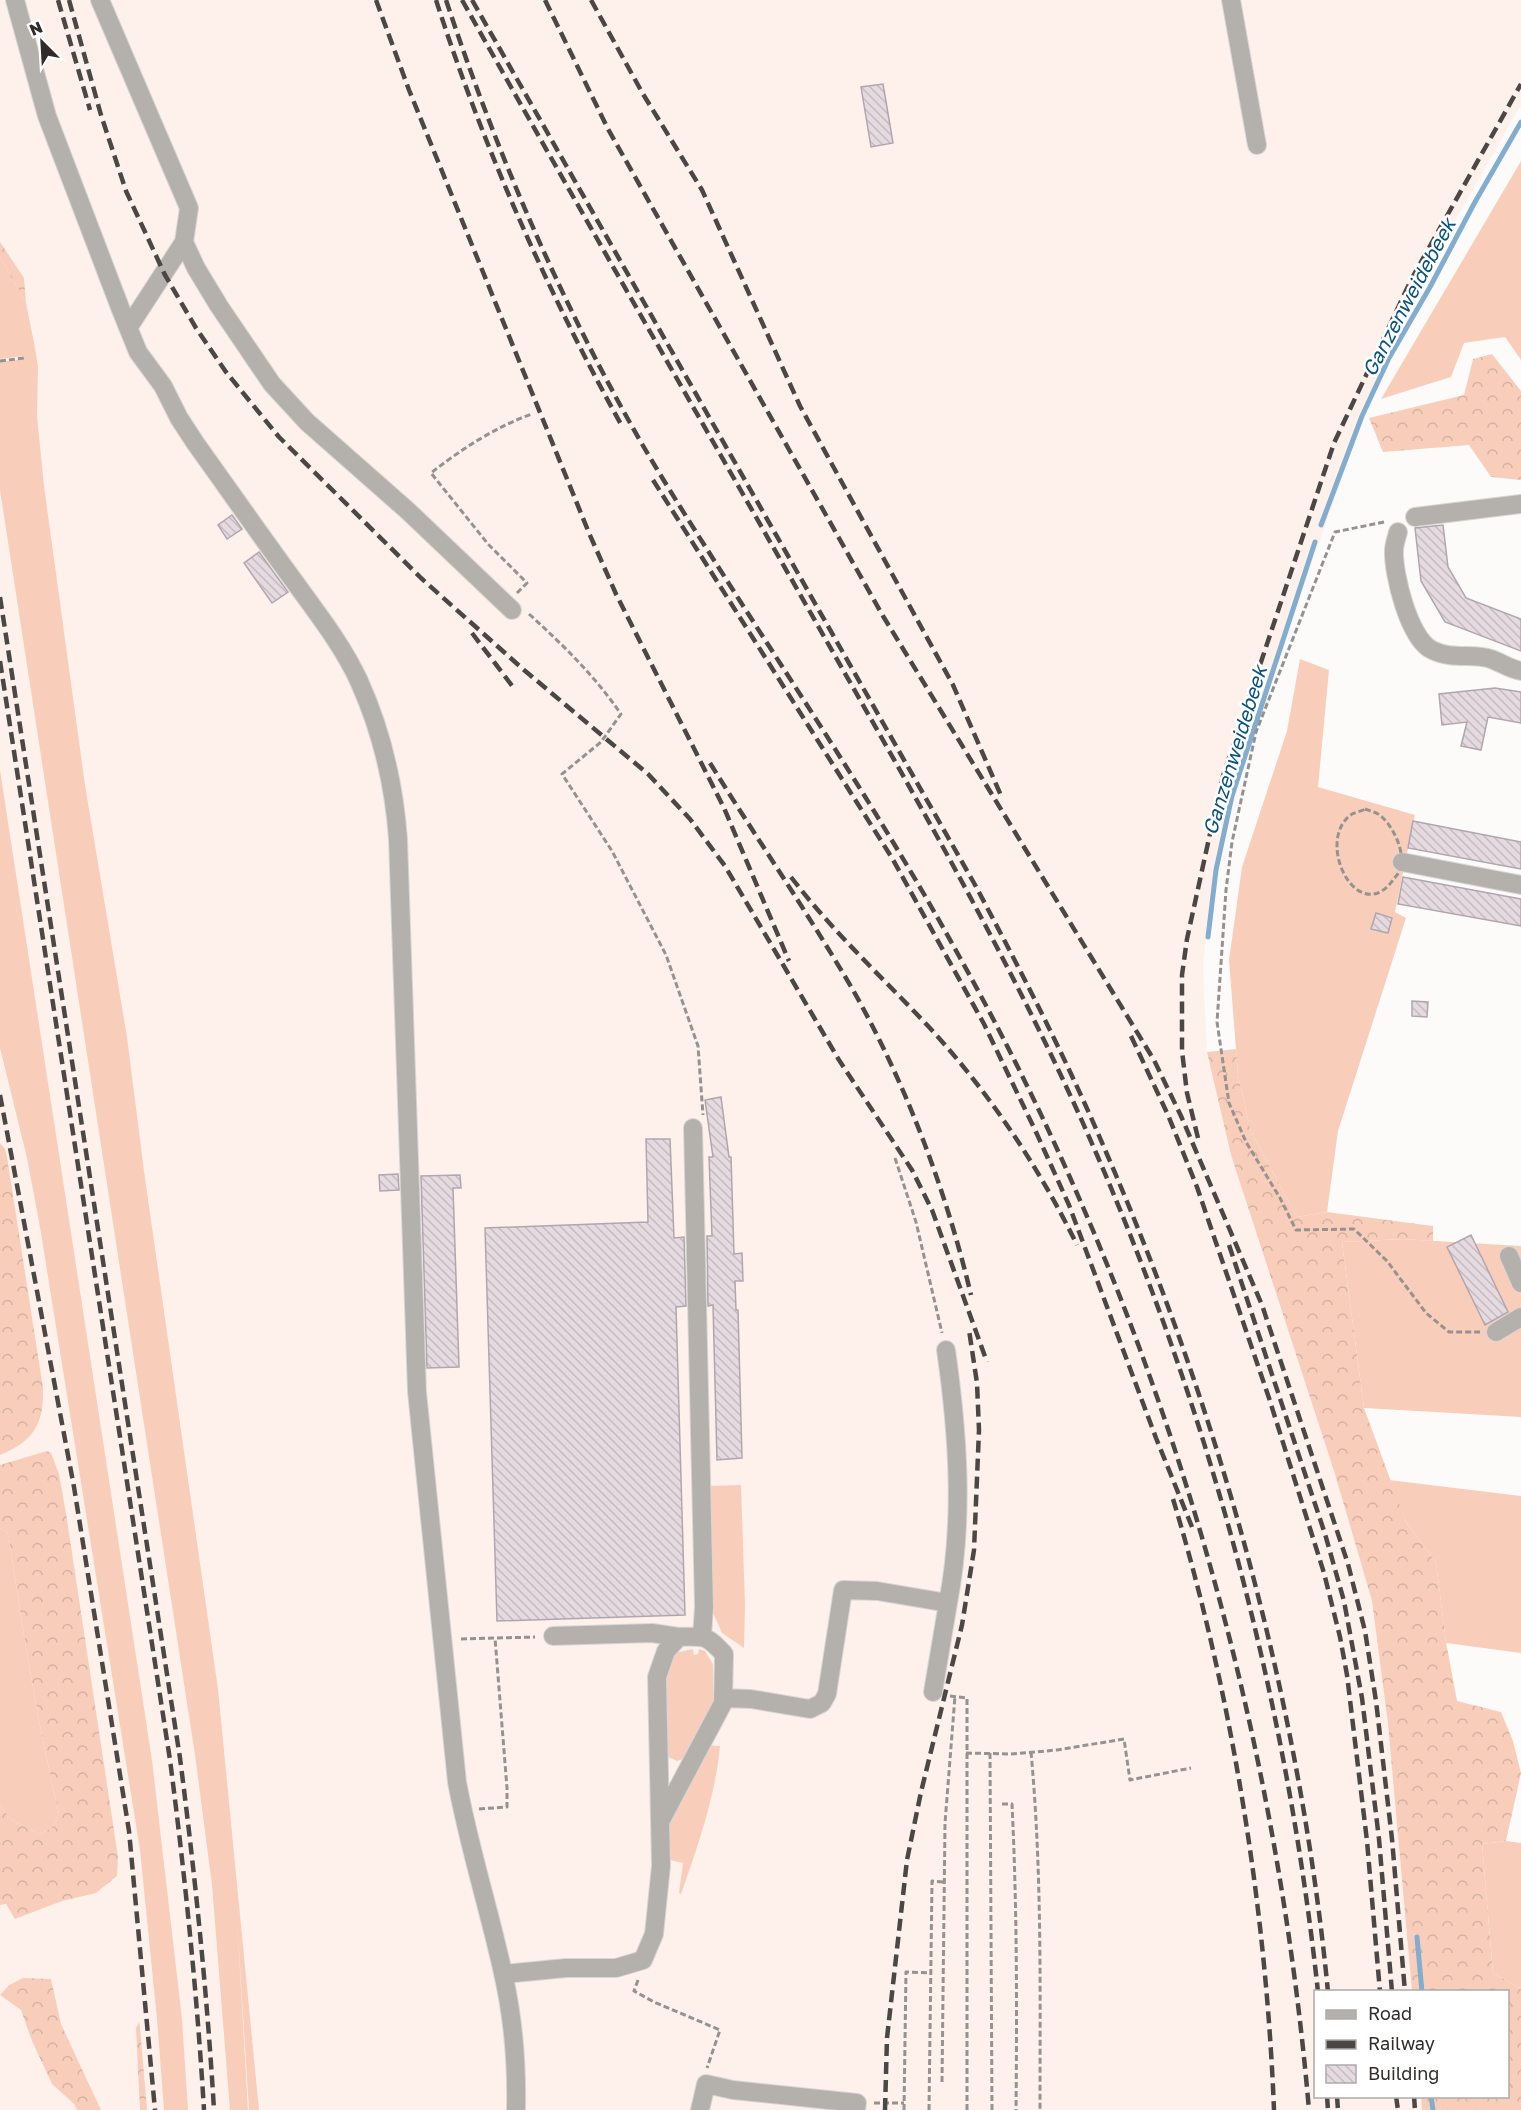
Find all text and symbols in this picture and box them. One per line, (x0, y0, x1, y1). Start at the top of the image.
north arrow (12, 12, 72, 72)
text: N (26, 17, 46, 40)
water label: Ganzenweidebeek (1356, 212, 1461, 380)
water label: Ganzenweidebeek (1197, 660, 1272, 837)
legend (1314, 1990, 1509, 2098)
text: Road (1368, 2002, 1412, 2024)
text: Railway (1368, 2032, 1435, 2054)
text: Building (1368, 2062, 1439, 2084)

